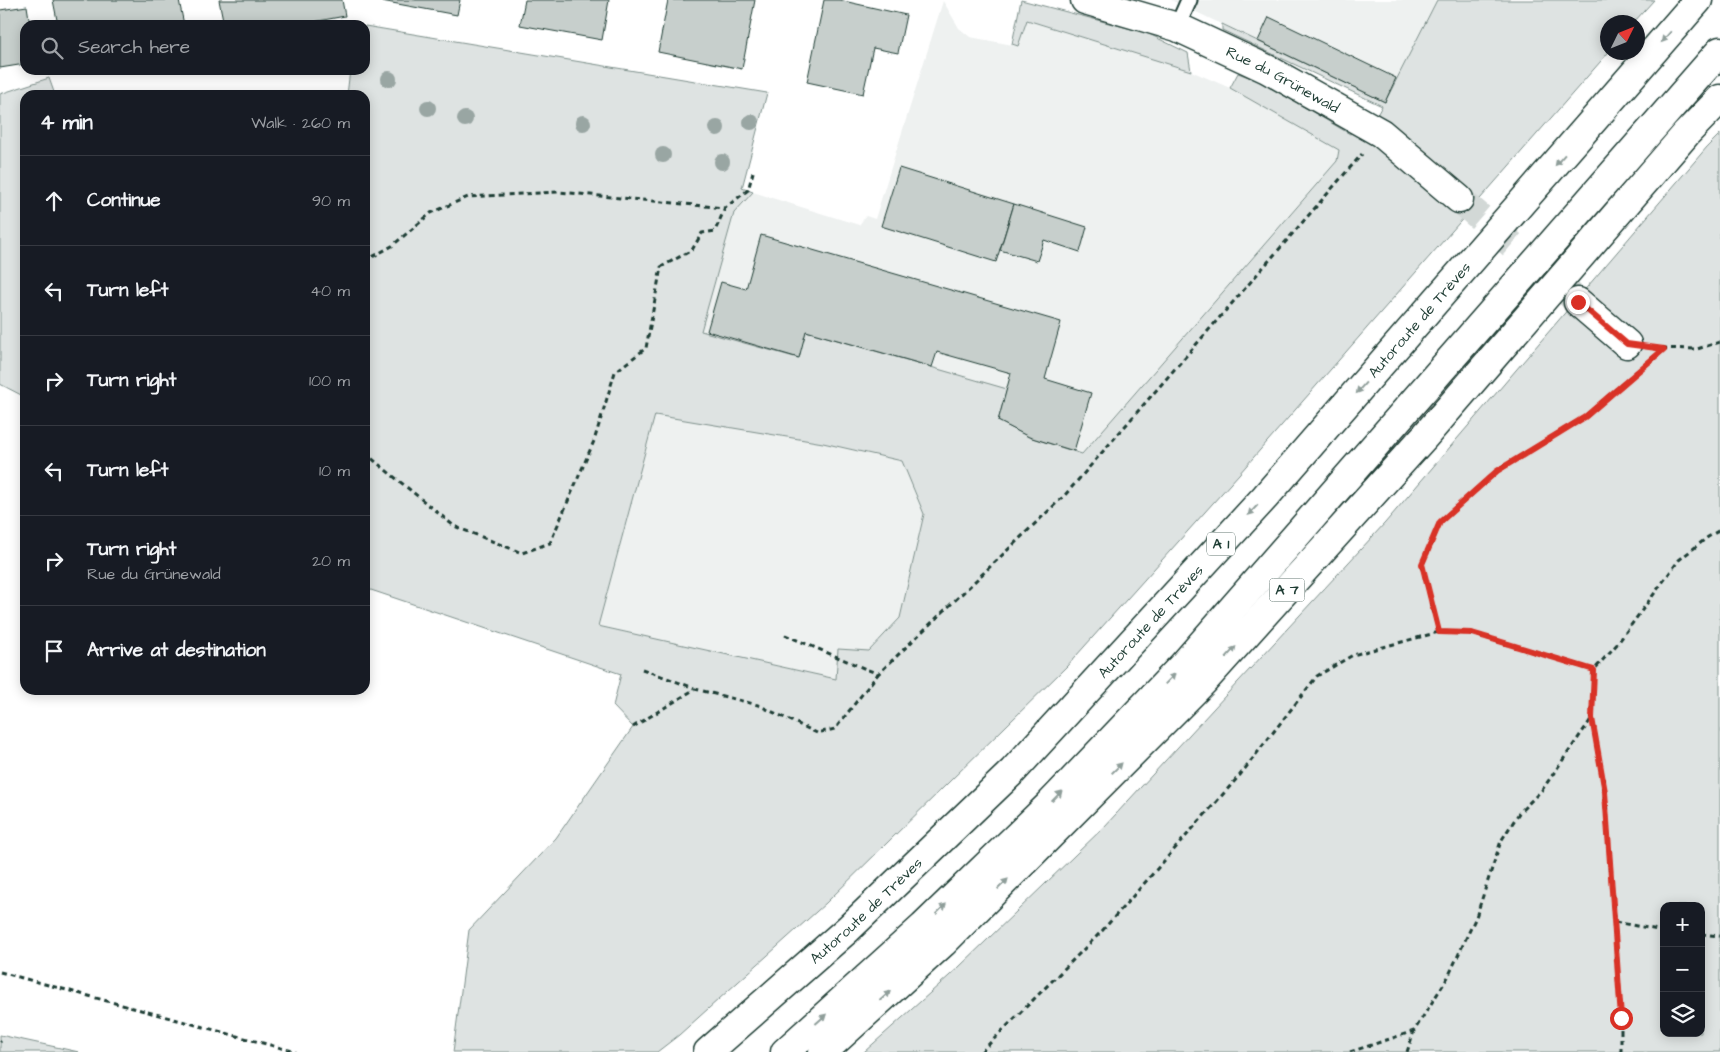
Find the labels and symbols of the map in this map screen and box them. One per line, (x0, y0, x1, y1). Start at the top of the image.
north arrow (1600, 15, 1645, 60)
one-way arrow (1661, 31, 1672, 43)
street label: Rue du Grünewald (1223, 41, 1344, 118)
one-way arrow (1555, 154, 1566, 166)
street label: Autoroute de Trèves (1363, 257, 1476, 382)
route end (1567, 291, 1590, 314)
one-way arrow (1355, 381, 1367, 393)
one-way arrow (1247, 503, 1259, 515)
road number: A 1 (1207, 532, 1235, 556)
street label: Autoroute de Trèves (1093, 560, 1208, 683)
road number: A 7 (1270, 578, 1304, 602)
one-way arrow (1225, 645, 1236, 658)
one-way arrow (1164, 673, 1176, 685)
one-way arrow (1111, 762, 1123, 774)
one-way arrow (1051, 790, 1063, 802)
street label: Autoroute de Trèves (805, 852, 927, 969)
one-way arrow (997, 878, 1009, 890)
one-way arrow (935, 903, 947, 915)
one-way arrow (879, 990, 891, 1002)
route start (1610, 1007, 1633, 1030)
one-way arrow (815, 1013, 827, 1025)

